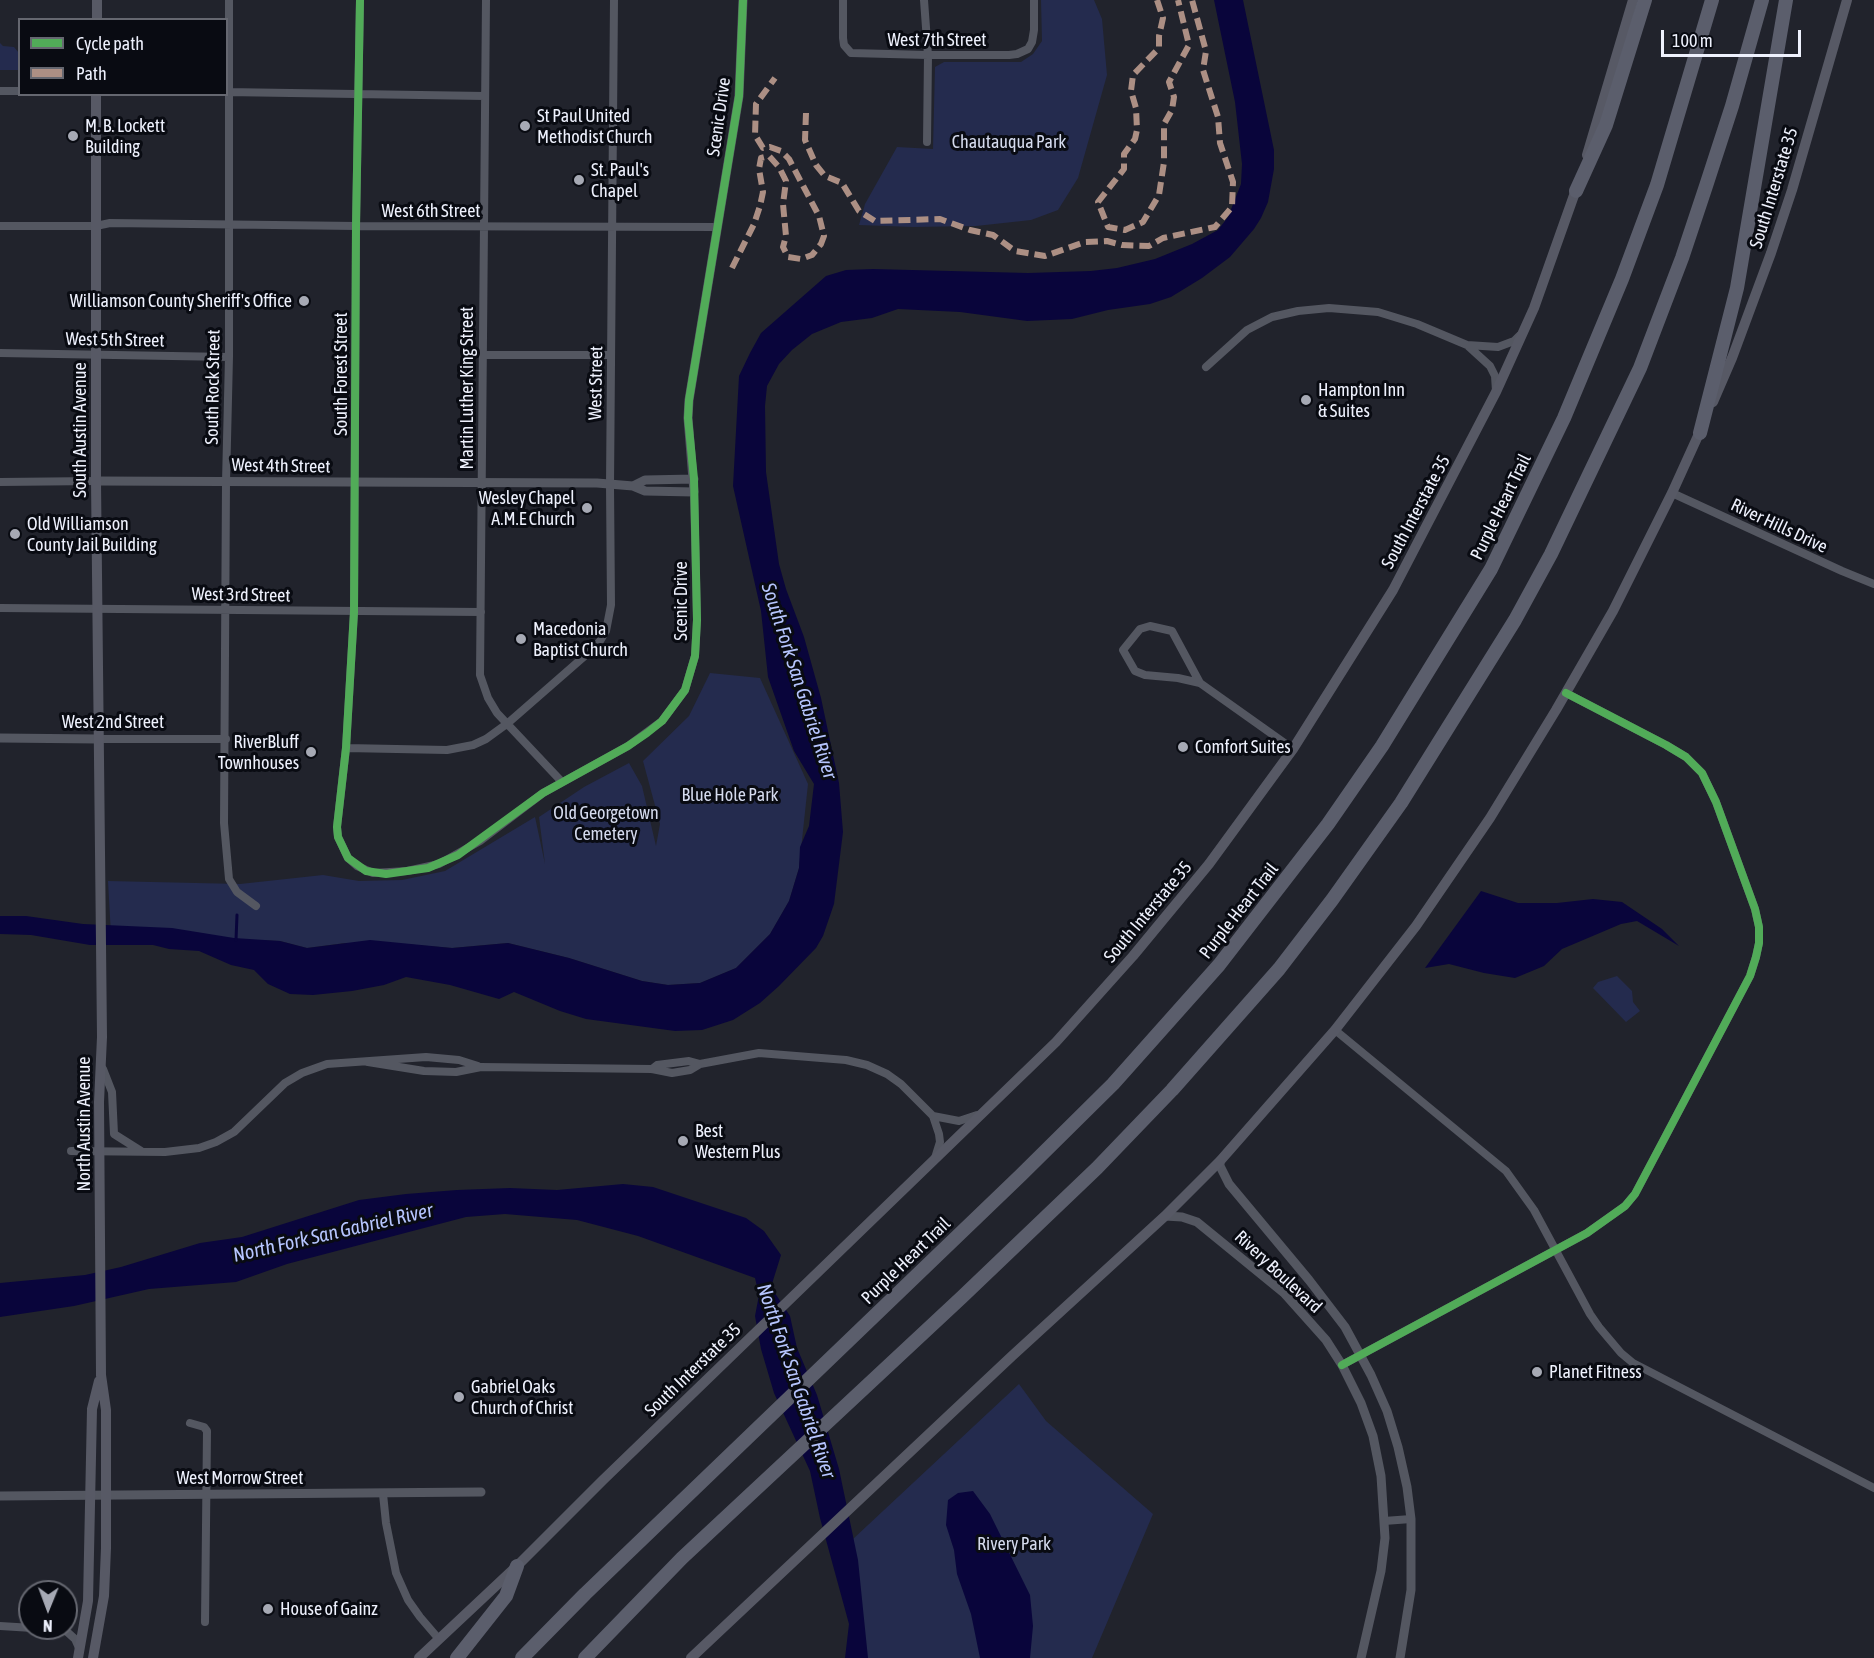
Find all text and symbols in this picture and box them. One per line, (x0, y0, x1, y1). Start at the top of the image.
legend (18, 18, 228, 96)
scale bar (1664, 18, 1804, 56)
street label: West 7th Street (887, 29, 987, 51)
text: 100 m (1672, 30, 1713, 51)
text: Cycle path (76, 33, 144, 54)
text: Path (76, 63, 107, 84)
street label: Scenic Drive (703, 76, 735, 158)
place label: St Paul United Methodist Church (537, 105, 653, 148)
place label: M. B. Lockett Building (85, 115, 165, 158)
marker: St Paul United Methodist Church (518, 119, 532, 133)
street label: South Interstate 35 (1745, 125, 1803, 251)
marker: M. B. Lockett Building (66, 129, 80, 143)
park label: Chautauqua Park (952, 131, 1066, 153)
place label: St. Paul's Chapel (591, 159, 649, 201)
marker: St. Paul's Chapel (572, 173, 586, 187)
street label: West 6th Street (381, 200, 481, 222)
place label: Williamson County Sheriff's Office (70, 290, 292, 312)
marker: Williamson County Sheriff's Office (297, 294, 311, 308)
street label: Martin Luther King Street (456, 307, 478, 469)
street label: South Forest Street (330, 312, 352, 436)
street label: West 5th Street (65, 328, 165, 352)
street label: South Rock Street (201, 329, 225, 445)
street label: West Street (585, 346, 607, 420)
street label: South Austin Avenue (69, 362, 91, 498)
place label: Hampton Inn & Suites (1318, 379, 1405, 422)
marker: Hampton Inn & Suites (1299, 393, 1313, 407)
street label: Purple Heart Trail (1466, 450, 1536, 564)
street label: South Interstate 35 (1377, 452, 1455, 572)
street label: West 4th Street (231, 454, 331, 478)
place label: Wesley Chapel A.M.E Church (479, 487, 575, 530)
street label: River Hills Drive (1727, 494, 1831, 558)
marker: Wesley Chapel A.M.E Church (580, 501, 594, 515)
place label: Old Williamson County Jail Building (27, 513, 157, 556)
marker: Old Williamson County Jail Building (8, 527, 22, 541)
street label: Scenic Drive (670, 561, 692, 641)
water label: South Fork San Gabriel River (756, 580, 842, 782)
street label: West 3rd Street (191, 583, 291, 607)
place label: Macedonia Baptist Church (533, 618, 628, 660)
marker: Macedonia Baptist Church (514, 632, 528, 646)
street label: West 2nd Street (62, 711, 164, 733)
place label: RiverBluff Townhouses (218, 731, 299, 774)
place label: Comfort Suites (1195, 736, 1291, 758)
marker: Comfort Suites (1176, 740, 1190, 754)
marker: RiverBluff Townhouses (304, 745, 318, 759)
park label: Blue Hole Park (682, 784, 778, 806)
park label: Old Georgetown Cemetery (553, 802, 659, 844)
street label: South Interstate 35 (1099, 857, 1197, 967)
street label: Purple Heart Trail (1195, 859, 1283, 963)
street label: North Austin Avenue (73, 1057, 95, 1191)
place label: Best Western Plus (695, 1120, 780, 1162)
marker: Best Western Plus (676, 1134, 690, 1148)
water label: North Fork San Gabriel River (231, 1198, 435, 1268)
street label: Purple Heart Trail (857, 1213, 955, 1309)
street label: Rivery Boulevard (1230, 1226, 1326, 1318)
water label: North Fork San Gabriel River (751, 1280, 841, 1482)
street label: South Interstate 35 (640, 1319, 746, 1421)
place label: Planet Fitness (1549, 1361, 1642, 1383)
marker: Planet Fitness (1530, 1365, 1544, 1379)
place label: Gabriel Oaks Church of Christ (471, 1376, 573, 1418)
marker: Gabriel Oaks Church of Christ (452, 1390, 466, 1404)
street label: West Morrow Street (177, 1467, 303, 1489)
park label: Rivery Park (977, 1533, 1051, 1555)
north arrow (18, 1580, 78, 1640)
place label: House of Gainz (280, 1598, 378, 1620)
marker: House of Gainz (261, 1602, 275, 1616)
text: N (43, 1617, 53, 1635)

